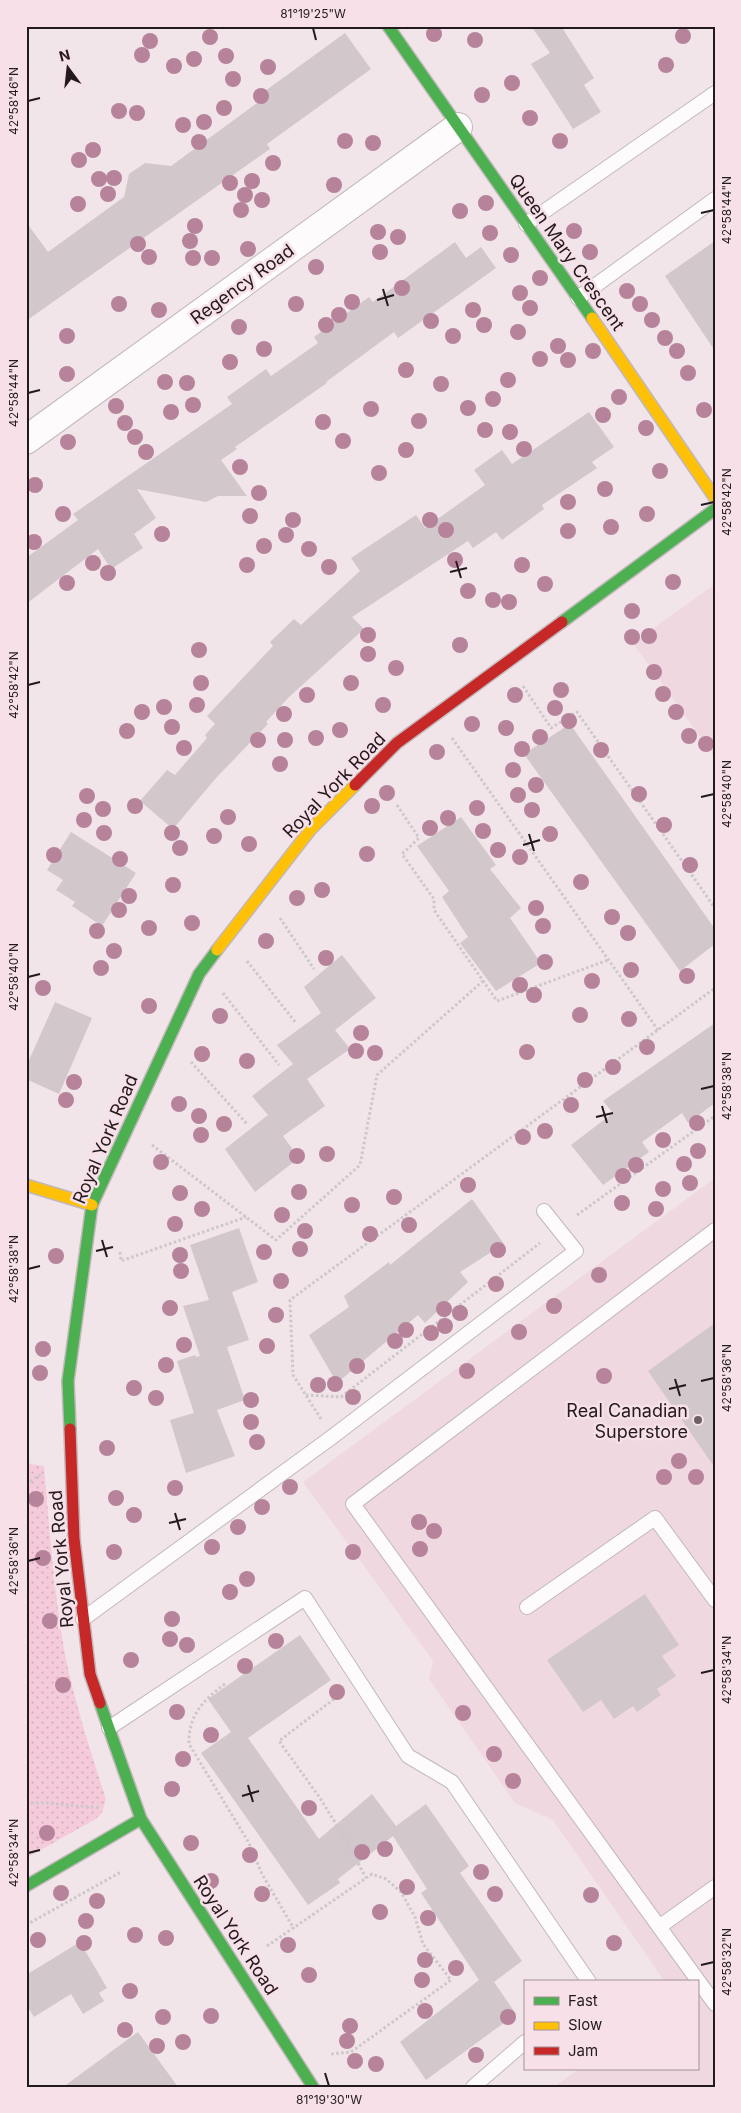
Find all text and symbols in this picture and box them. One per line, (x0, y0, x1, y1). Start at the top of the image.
text: 81°19'25"W (280, 6, 346, 21)
north arrow (42, 42, 92, 92)
text: N (57, 45, 72, 65)
text: 42°58'46"N (6, 67, 21, 135)
street label: Queen Mary Crescent (505, 170, 629, 335)
text: 42°58'44"N (719, 176, 734, 244)
street label: Regency Road (186, 239, 298, 329)
text: 42°58'44"N (6, 359, 21, 427)
text: 42°58'42"N (719, 468, 734, 536)
text: 42°58'42"N (6, 651, 21, 719)
street label: Royal York Road (278, 728, 390, 842)
text: 42°58'40"N (719, 760, 734, 828)
text: 42°58'40"N (6, 943, 21, 1011)
text: 42°58'38"N (719, 1052, 734, 1120)
street label: Royal York Road (68, 1071, 142, 1207)
text: 42°58'38"N (6, 1235, 21, 1303)
text: 42°58'36"N (719, 1344, 734, 1412)
place label: Real Canadian Superstore (566, 1400, 688, 1442)
marker: Real Canadian Superstore (692, 1414, 704, 1426)
street label: Royal York Road (45, 1489, 77, 1629)
text: 42°58'36"N (6, 1527, 21, 1595)
text: 42°58'34"N (719, 1636, 734, 1704)
text: 42°58'34"N (6, 1819, 21, 1887)
street label: Royal York Road (190, 1871, 282, 1999)
text: 42°58'32"N (719, 1928, 734, 1996)
legend (524, 1980, 698, 2070)
text: Fast (568, 1991, 598, 2010)
text: Slow (568, 2015, 602, 2034)
text: Jam (568, 2041, 598, 2060)
text: 81°19'30"W (296, 2092, 362, 2107)

